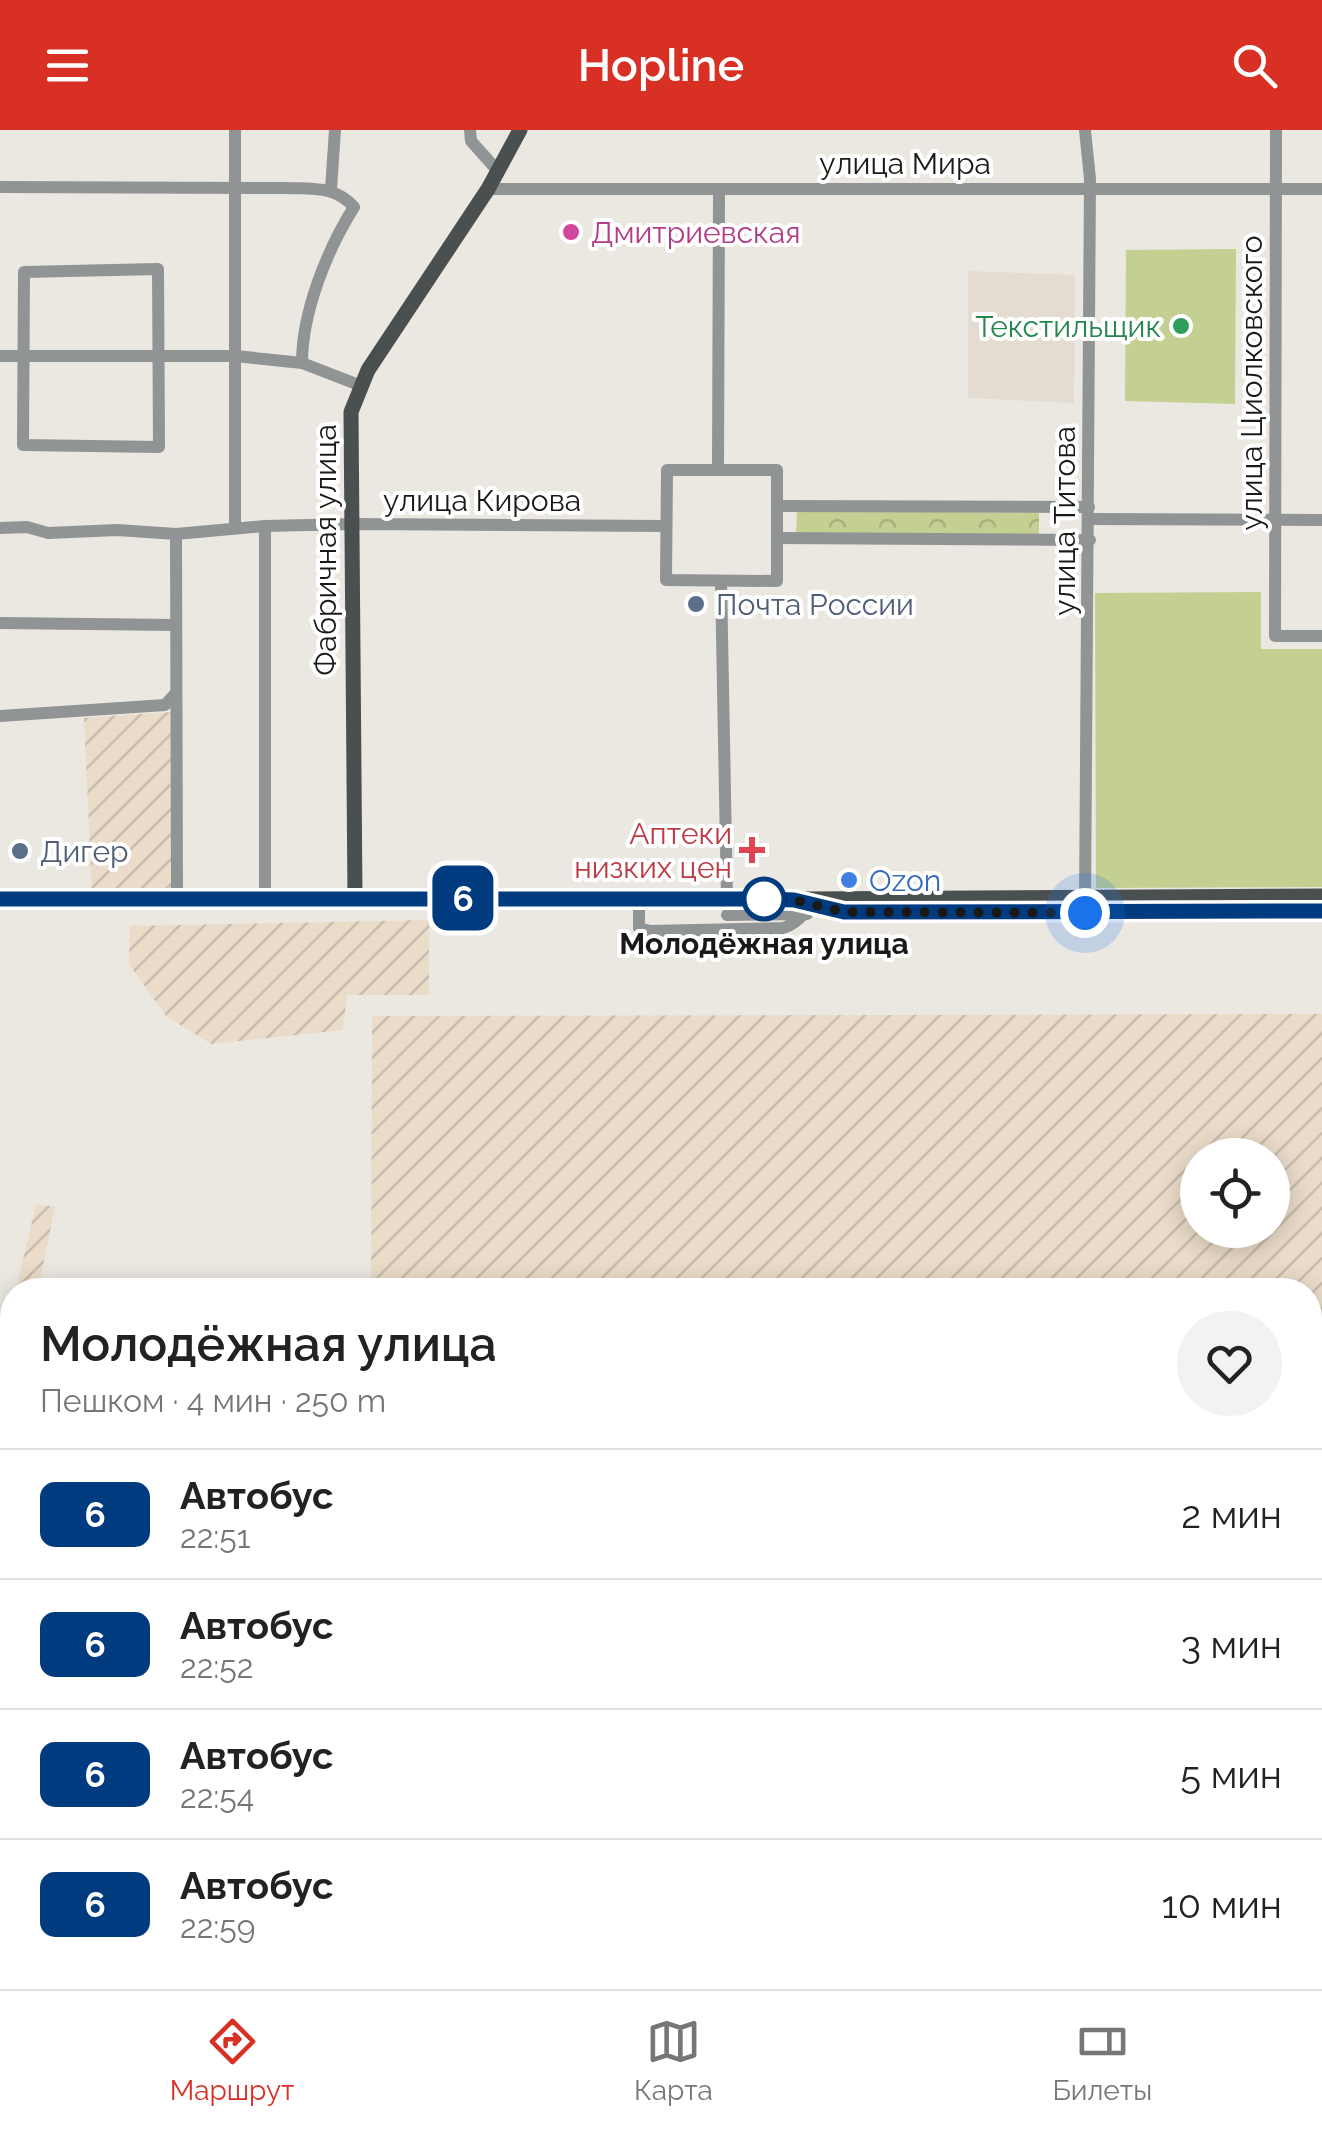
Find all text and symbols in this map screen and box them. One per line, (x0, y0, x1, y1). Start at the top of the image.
icon: menu (40, 38, 95, 93)
icon: search (1227, 38, 1282, 93)
text: Hopline (578, 39, 744, 92)
street label: улица Мира (819, 146, 991, 181)
place label: Дмитриевская (591, 215, 801, 250)
marker: Дмитриевская (560, 221, 582, 243)
street label: улица Циолковского (1234, 235, 1269, 531)
place label: Текстильщик (975, 309, 1161, 344)
marker: Текстильщик (1170, 315, 1192, 337)
street label: Фабричная улица (308, 424, 343, 676)
street label: улица Титова (1047, 426, 1082, 616)
street label: улица Кирова (383, 483, 581, 518)
place label: Почта России (716, 587, 914, 622)
marker: Почта России (685, 593, 707, 615)
place label: Аптеки низких цен (574, 816, 732, 885)
place label: Дигер (40, 834, 129, 869)
marker: Аптеки низких цен (741, 839, 763, 861)
marker: Дигер (9, 840, 31, 862)
place label: Ozon (869, 863, 941, 898)
line badge: 6 (430, 866, 496, 930)
marker: Ozon (838, 869, 860, 891)
text: 6 (452, 878, 474, 919)
marker: Молодёжная улица (743, 878, 785, 920)
your location (1060, 888, 1110, 938)
place label: Молодёжная улица (619, 926, 909, 961)
map controls (1180, 1138, 1290, 1248)
button: locate (1180, 1138, 1290, 1248)
button: heart (1177, 1311, 1282, 1416)
text: Молодёжная улица (40, 1316, 497, 1372)
text: Пешком · 4 мин · 250 m (40, 1382, 386, 1419)
text: Автобус (180, 1473, 334, 1518)
text: 2 мин (1181, 1492, 1282, 1537)
text: 6 (84, 1494, 106, 1535)
text: 22:51 (180, 1518, 251, 1555)
text: Автобус (180, 1603, 334, 1648)
text: 3 мин (1181, 1622, 1282, 1667)
text: 6 (84, 1624, 106, 1665)
text: 22:52 (180, 1648, 253, 1685)
text: Автобус (180, 1733, 334, 1778)
text: 5 мин (1180, 1752, 1282, 1797)
text: 6 (84, 1754, 106, 1795)
text: 22:54 (180, 1778, 254, 1815)
text: Автобус (180, 1863, 334, 1908)
text: 10 мин (1161, 1882, 1282, 1927)
text: 6 (84, 1884, 106, 1925)
text: 22:59 (180, 1908, 256, 1945)
tab: Маршрут (170, 2014, 294, 2107)
tab: Карта (634, 2014, 713, 2107)
tab: Билеты (1053, 2014, 1152, 2107)

